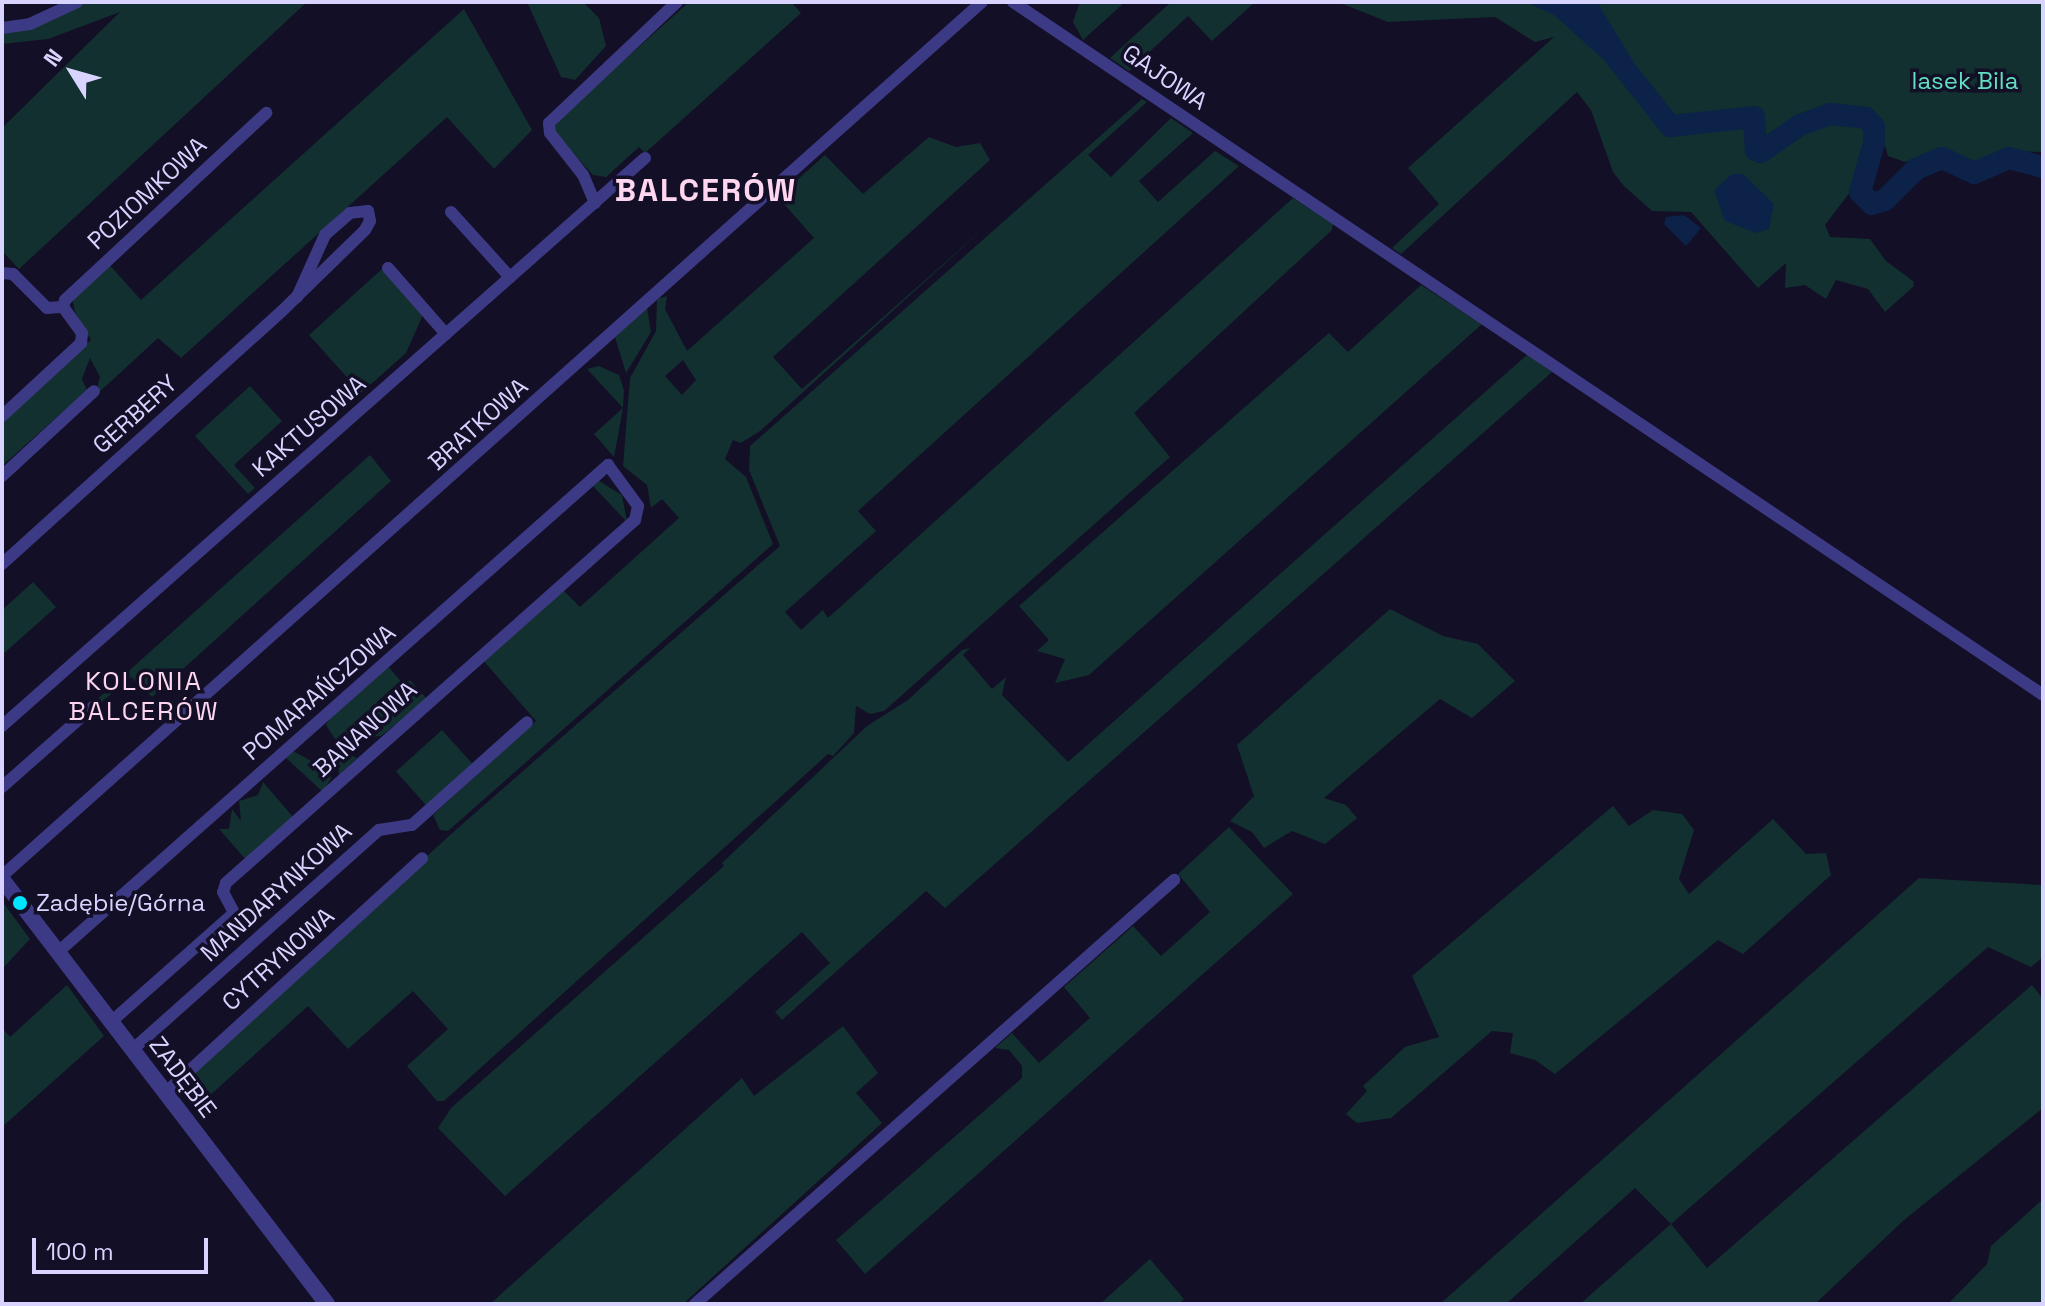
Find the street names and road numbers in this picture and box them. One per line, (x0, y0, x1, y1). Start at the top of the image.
street label: GAJOWA (1117, 38, 1213, 116)
street label: POZIOMKOWA (82, 131, 212, 255)
street label: GERBERY (87, 369, 183, 459)
street label: KAKTUSOWA (247, 369, 371, 483)
street label: BRATKOWA (422, 372, 534, 476)
street label: POMARAŃCZOWA (237, 618, 401, 766)
street label: BANANOWA (307, 675, 423, 783)
street label: MANDARYNKOWA (195, 817, 357, 967)
street label: CYTRYNOWA (216, 901, 340, 1017)
street label: ZADĘBIE (143, 1031, 223, 1123)

